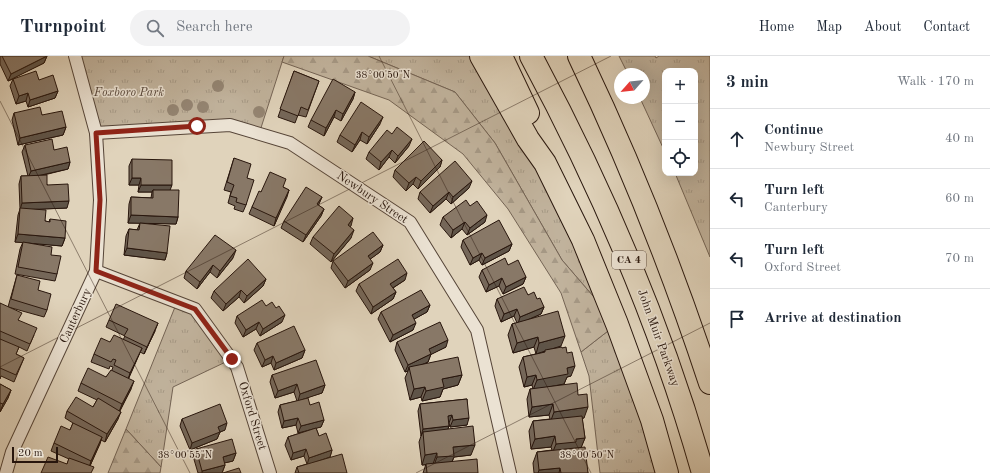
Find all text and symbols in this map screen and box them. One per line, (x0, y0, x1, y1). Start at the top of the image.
search box (130, 10, 410, 46)
icon: search (144, 17, 166, 39)
text: Turnpoint (20, 18, 106, 37)
text: Search here (176, 20, 253, 35)
text: Home (759, 20, 794, 34)
text: Map (816, 20, 842, 34)
text: About (864, 20, 901, 34)
text: Contact (923, 20, 970, 34)
north arrow (614, 68, 650, 104)
map controls (662, 68, 698, 176)
button: + (662, 68, 698, 104)
text: 38°00'50"N (356, 70, 411, 80)
text: 3 min (726, 74, 769, 91)
text: Walk · 170 m (897, 75, 974, 88)
park label: Foxboro Park (93, 87, 164, 99)
button: − (662, 104, 698, 140)
route start (188, 117, 206, 135)
text: Continue (764, 123, 823, 138)
icon: ahead (726, 128, 748, 150)
text: 40 m (945, 132, 974, 145)
button: locate (662, 140, 698, 176)
text: Newbury Street (764, 141, 854, 154)
street label: Newbury Street (334, 170, 410, 226)
text: Turn left (764, 183, 824, 198)
icon: left (726, 188, 748, 210)
text: 60 m (945, 192, 974, 205)
text: Canterbury (764, 201, 828, 214)
text: Turn left (764, 243, 824, 258)
icon: left (726, 248, 748, 270)
road number: CA 4 (612, 251, 646, 269)
text: 70 m (945, 252, 974, 265)
text: Oxford Street (764, 261, 841, 274)
street label: Canterbury (58, 286, 94, 345)
street label: John Muir Parkway (635, 288, 681, 389)
icon: arrive (726, 308, 748, 330)
text: Arrive at destination (764, 311, 902, 326)
route end (223, 350, 241, 368)
street label: Oxford Street (236, 380, 268, 452)
scale bar (12, 445, 58, 464)
text: 20 m (18, 448, 43, 459)
text: 38°00'55"N (158, 450, 213, 460)
text: 38°00'50"N (560, 450, 615, 460)

